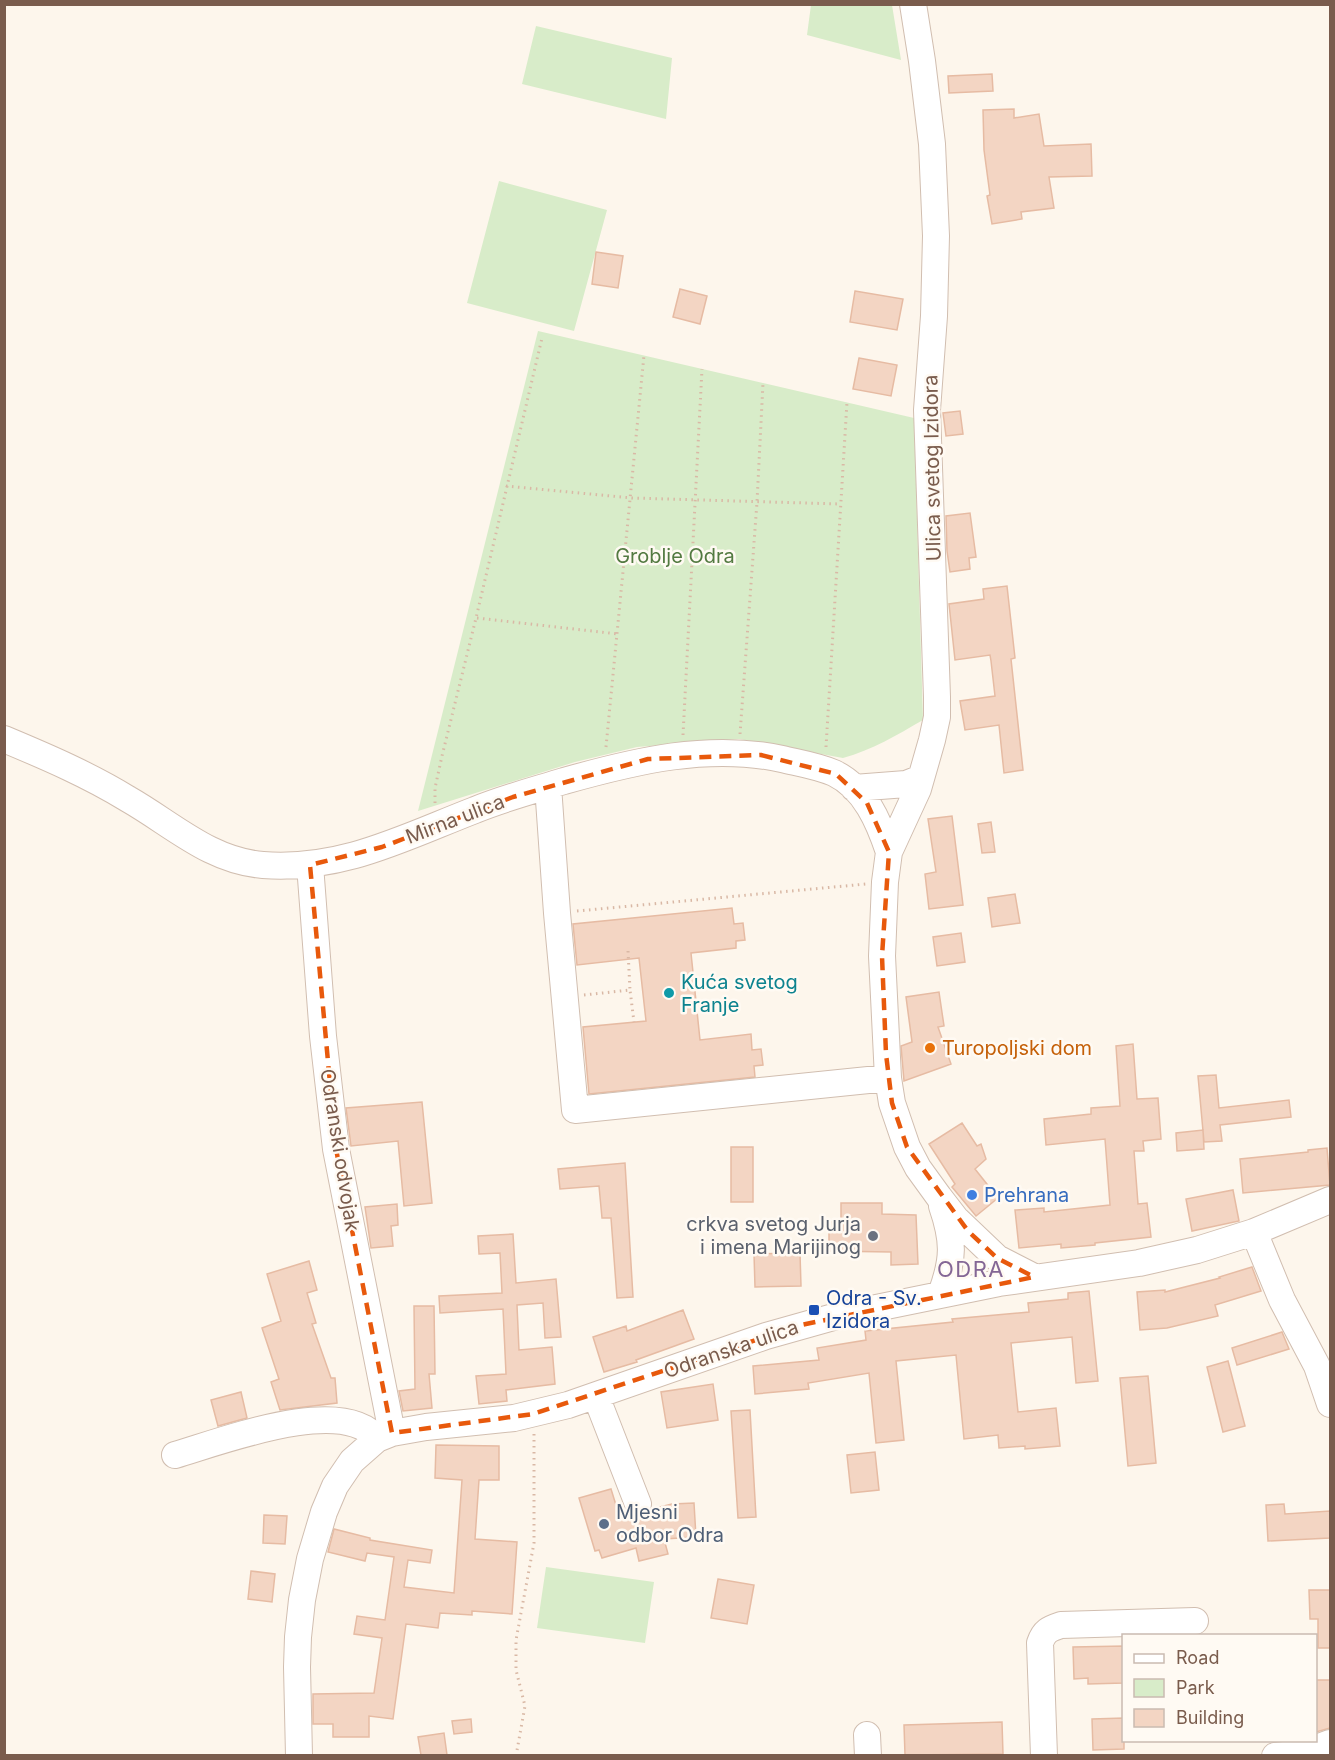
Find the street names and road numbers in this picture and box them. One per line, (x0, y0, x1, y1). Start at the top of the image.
street label: Ulica svetog Izidora (918, 375, 946, 561)
street label: Mirna ulica (402, 789, 508, 849)
street label: Odranski odvojak (315, 1067, 365, 1233)
street label: Odranska ulica (660, 1315, 802, 1383)

